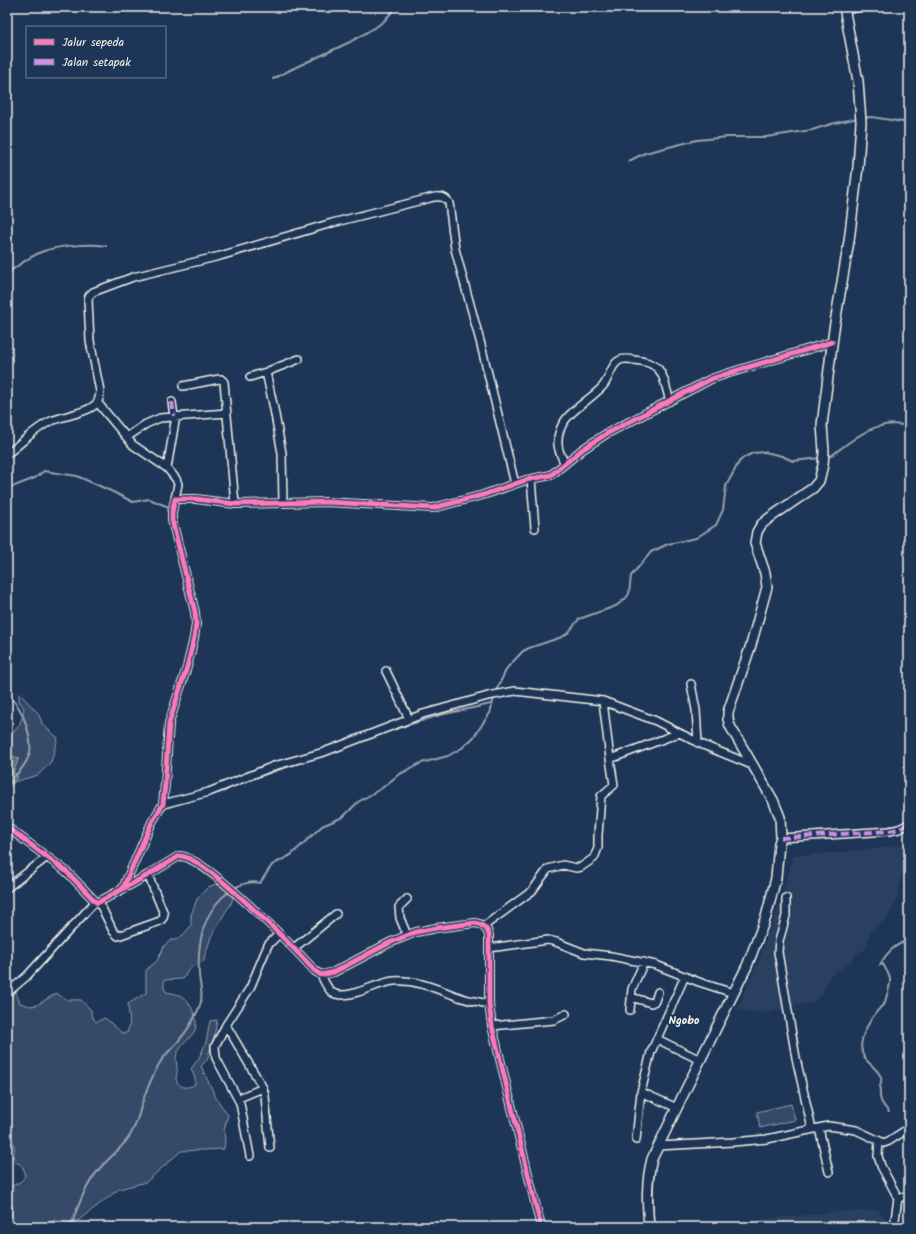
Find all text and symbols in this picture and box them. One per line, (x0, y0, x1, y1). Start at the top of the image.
legend (26, 26, 166, 78)
text: Jalur sepeda (62, 33, 124, 52)
text: Jalan setapak (62, 53, 131, 72)
district label: Ngobo (668, 1011, 700, 1030)

